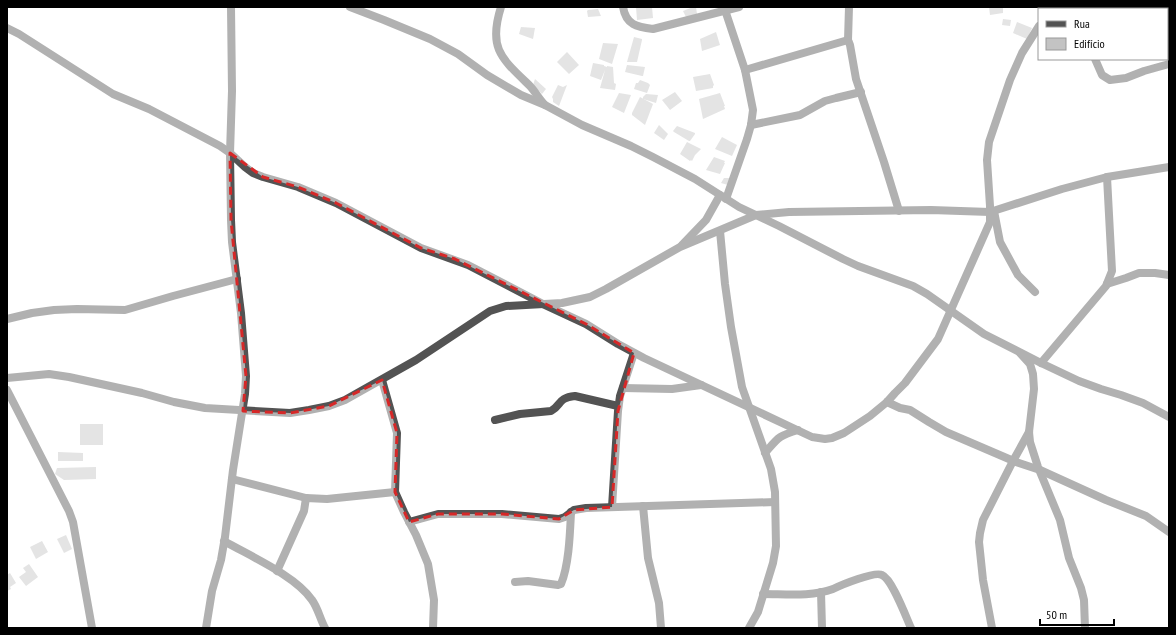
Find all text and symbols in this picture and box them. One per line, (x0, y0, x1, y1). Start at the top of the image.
legend (1038, 8, 1168, 60)
text: Rua (1074, 16, 1090, 31)
text: Edifício (1074, 36, 1105, 51)
scale bar (1040, 601, 1114, 627)
text: 50 m (1046, 607, 1067, 622)

